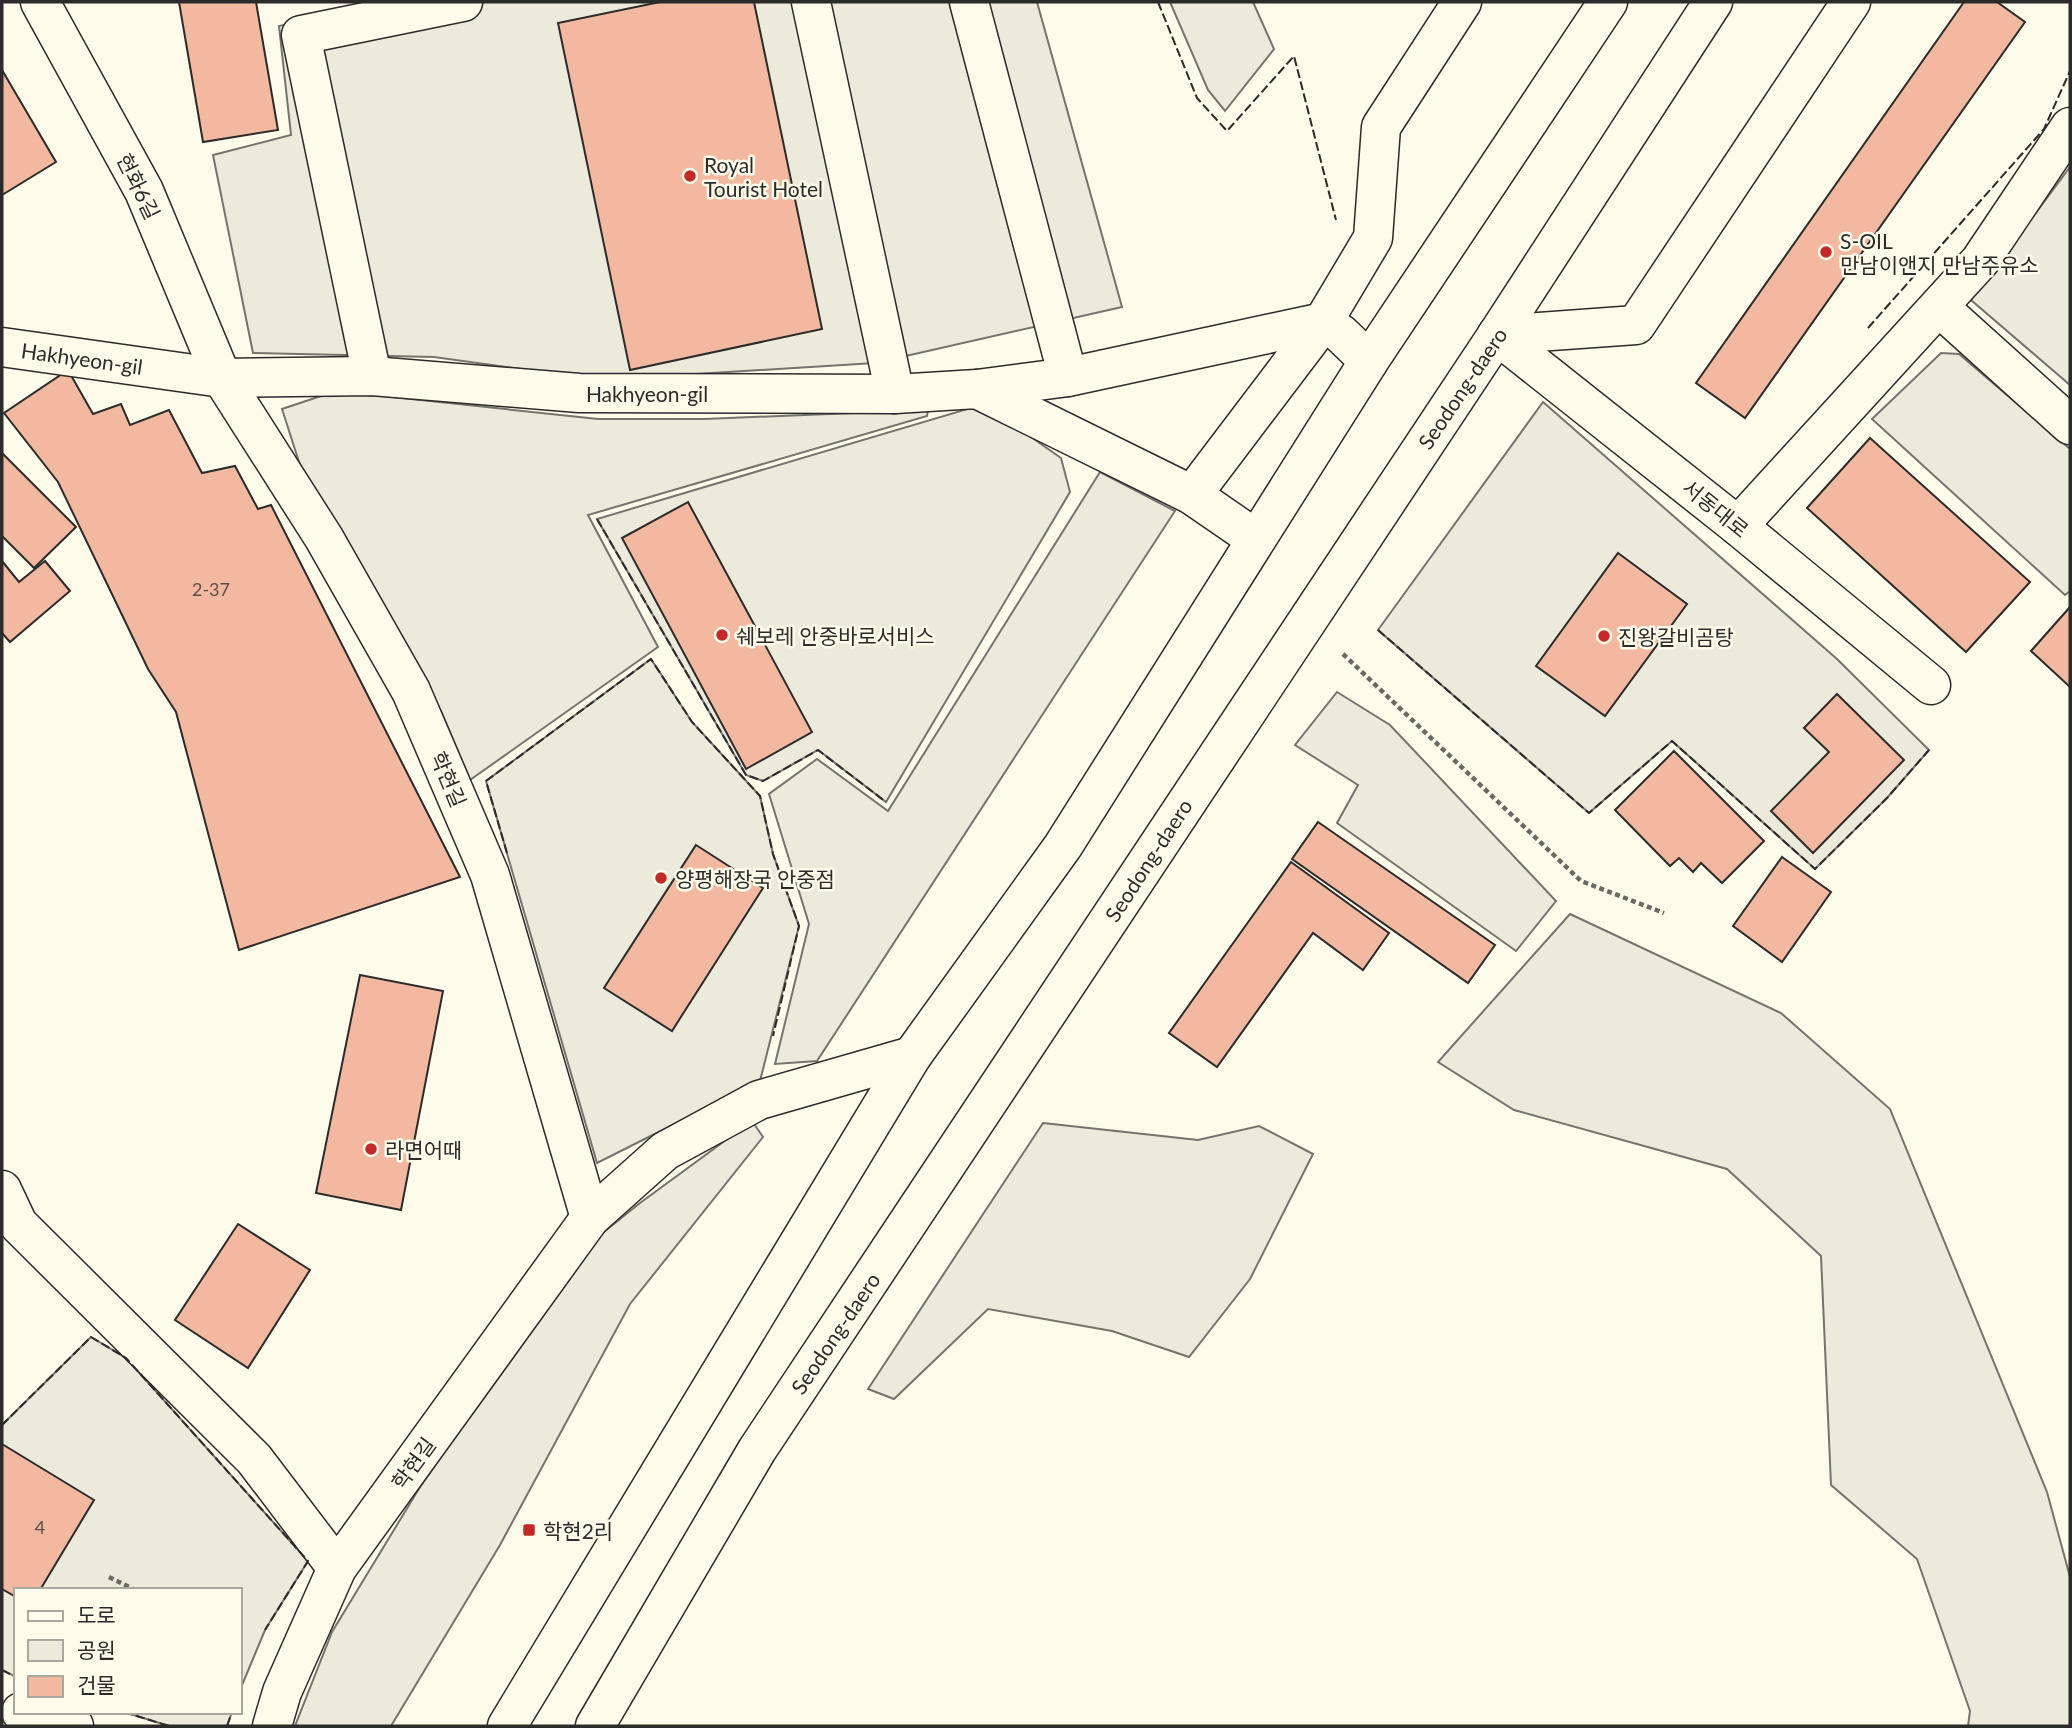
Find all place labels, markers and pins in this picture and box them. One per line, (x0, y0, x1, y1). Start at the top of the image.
place label: Royal Tourist Hotel (704, 152, 823, 201)
marker: Royal Tourist Hotel (682, 168, 698, 184)
place label: S-OIL 만남이앤지 만남주유소 (1840, 228, 2039, 277)
marker: S-OIL 만남이앤지 만남주유소 (1818, 244, 1834, 260)
place label: 쉐보레 안중바로서비스 (736, 623, 935, 648)
place label: 진왕갈비곰탕 (1618, 624, 1734, 649)
marker: 쉐보레 안중바로서비스 (714, 627, 730, 643)
marker: 진왕갈비곰탕 (1596, 628, 1612, 644)
place label: 양평해장국 안중점 (675, 866, 835, 891)
marker: 양평해장국 안중점 (653, 870, 669, 886)
place label: 라면어때 (385, 1137, 462, 1162)
marker: 라면어때 (363, 1141, 379, 1157)
place label: 학현2리 (543, 1518, 613, 1543)
marker: 학현2리 (521, 1522, 537, 1538)

